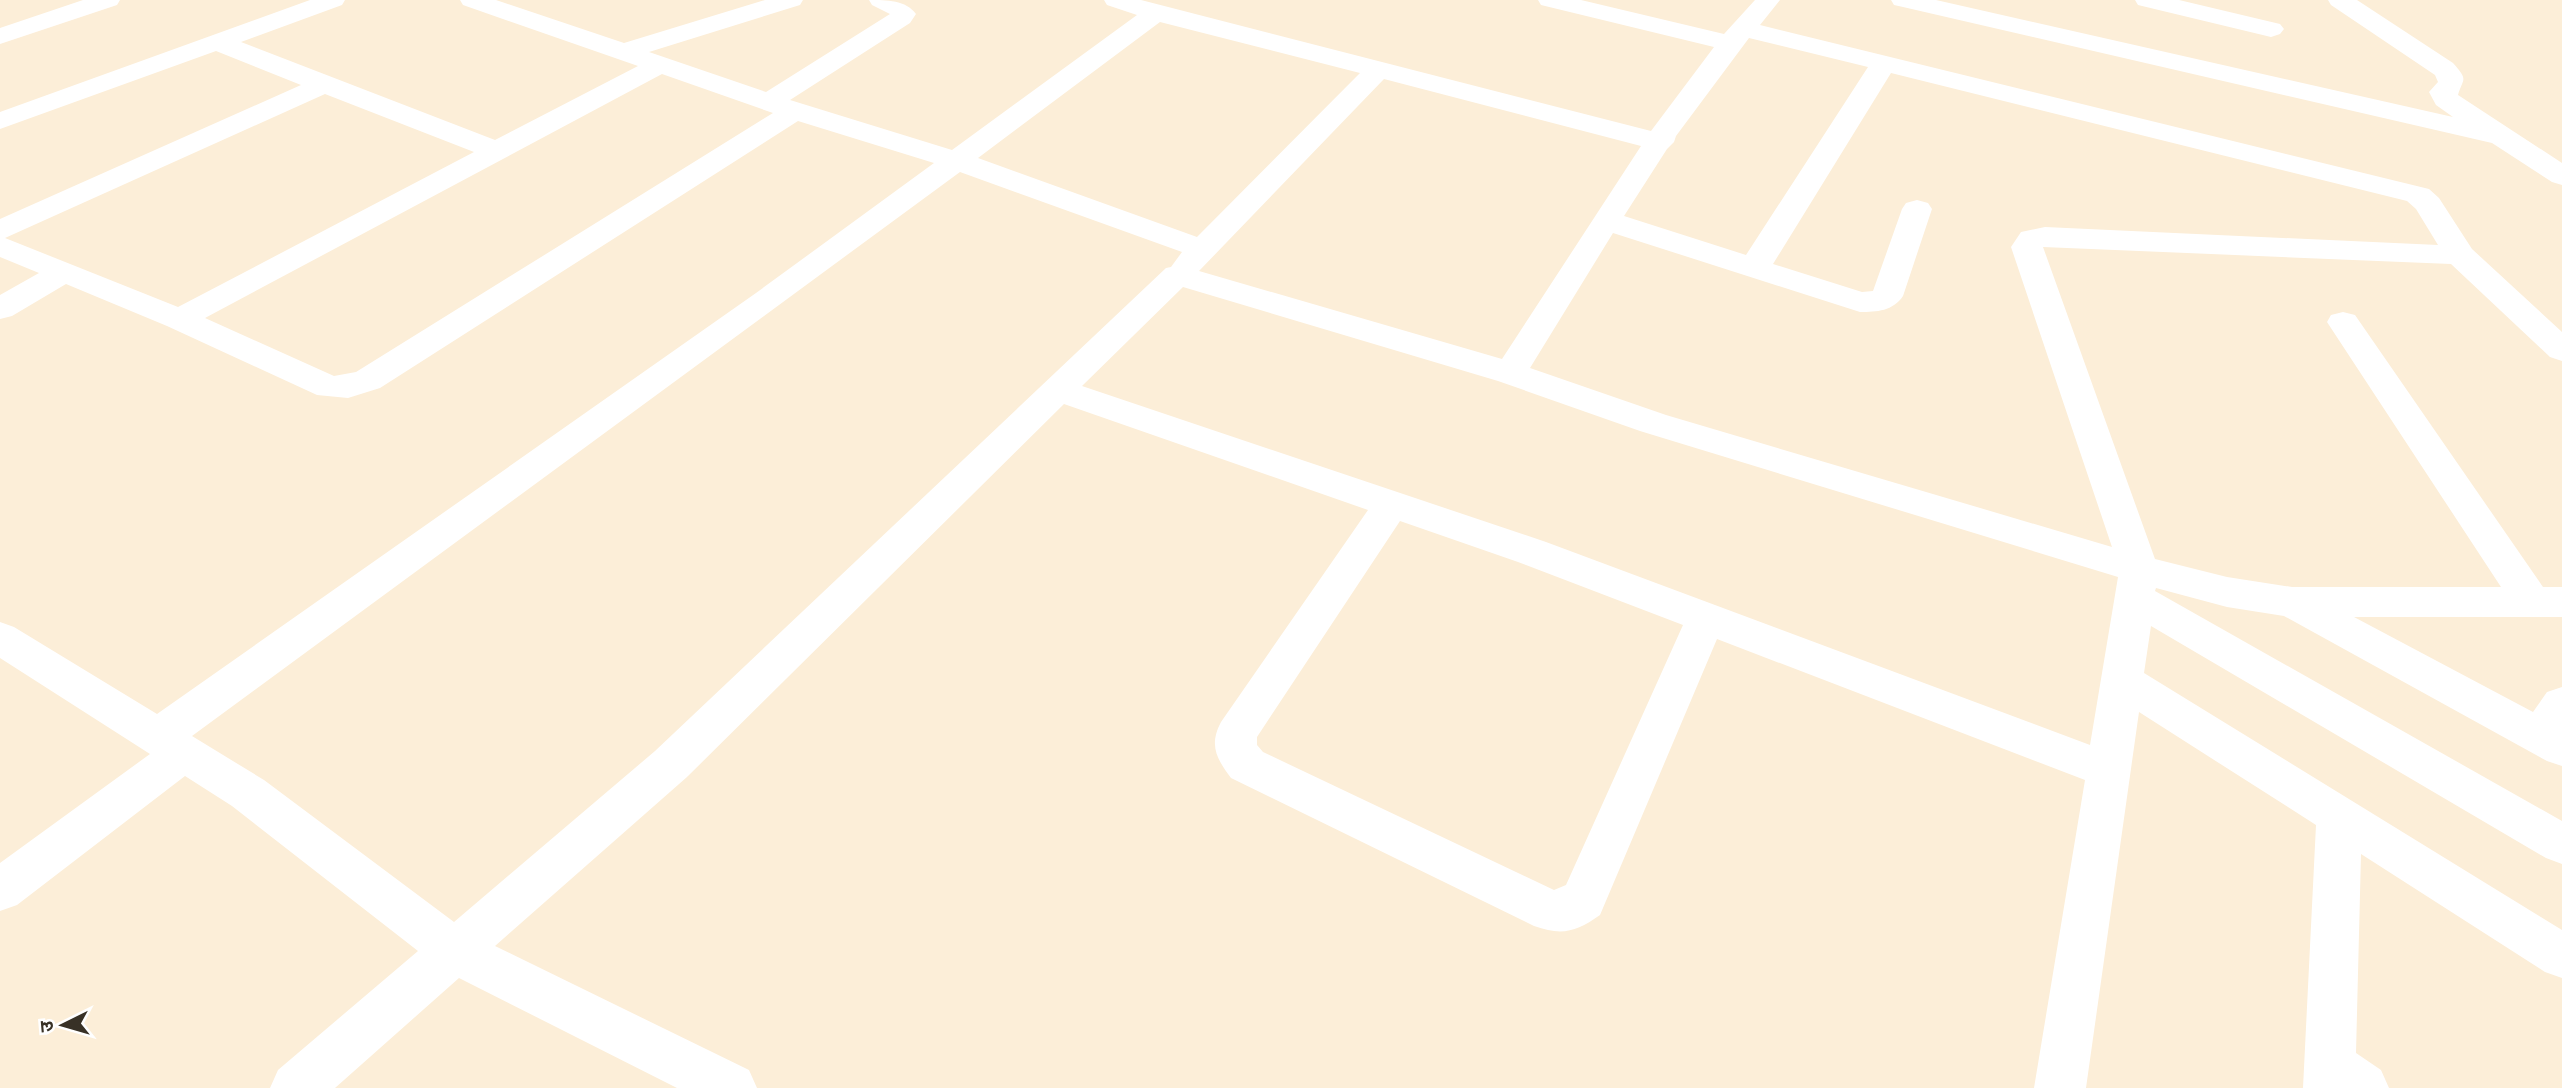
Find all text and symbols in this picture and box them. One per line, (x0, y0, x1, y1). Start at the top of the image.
north arrow (28, 990, 98, 1060)
text: उ (34, 1019, 59, 1033)

